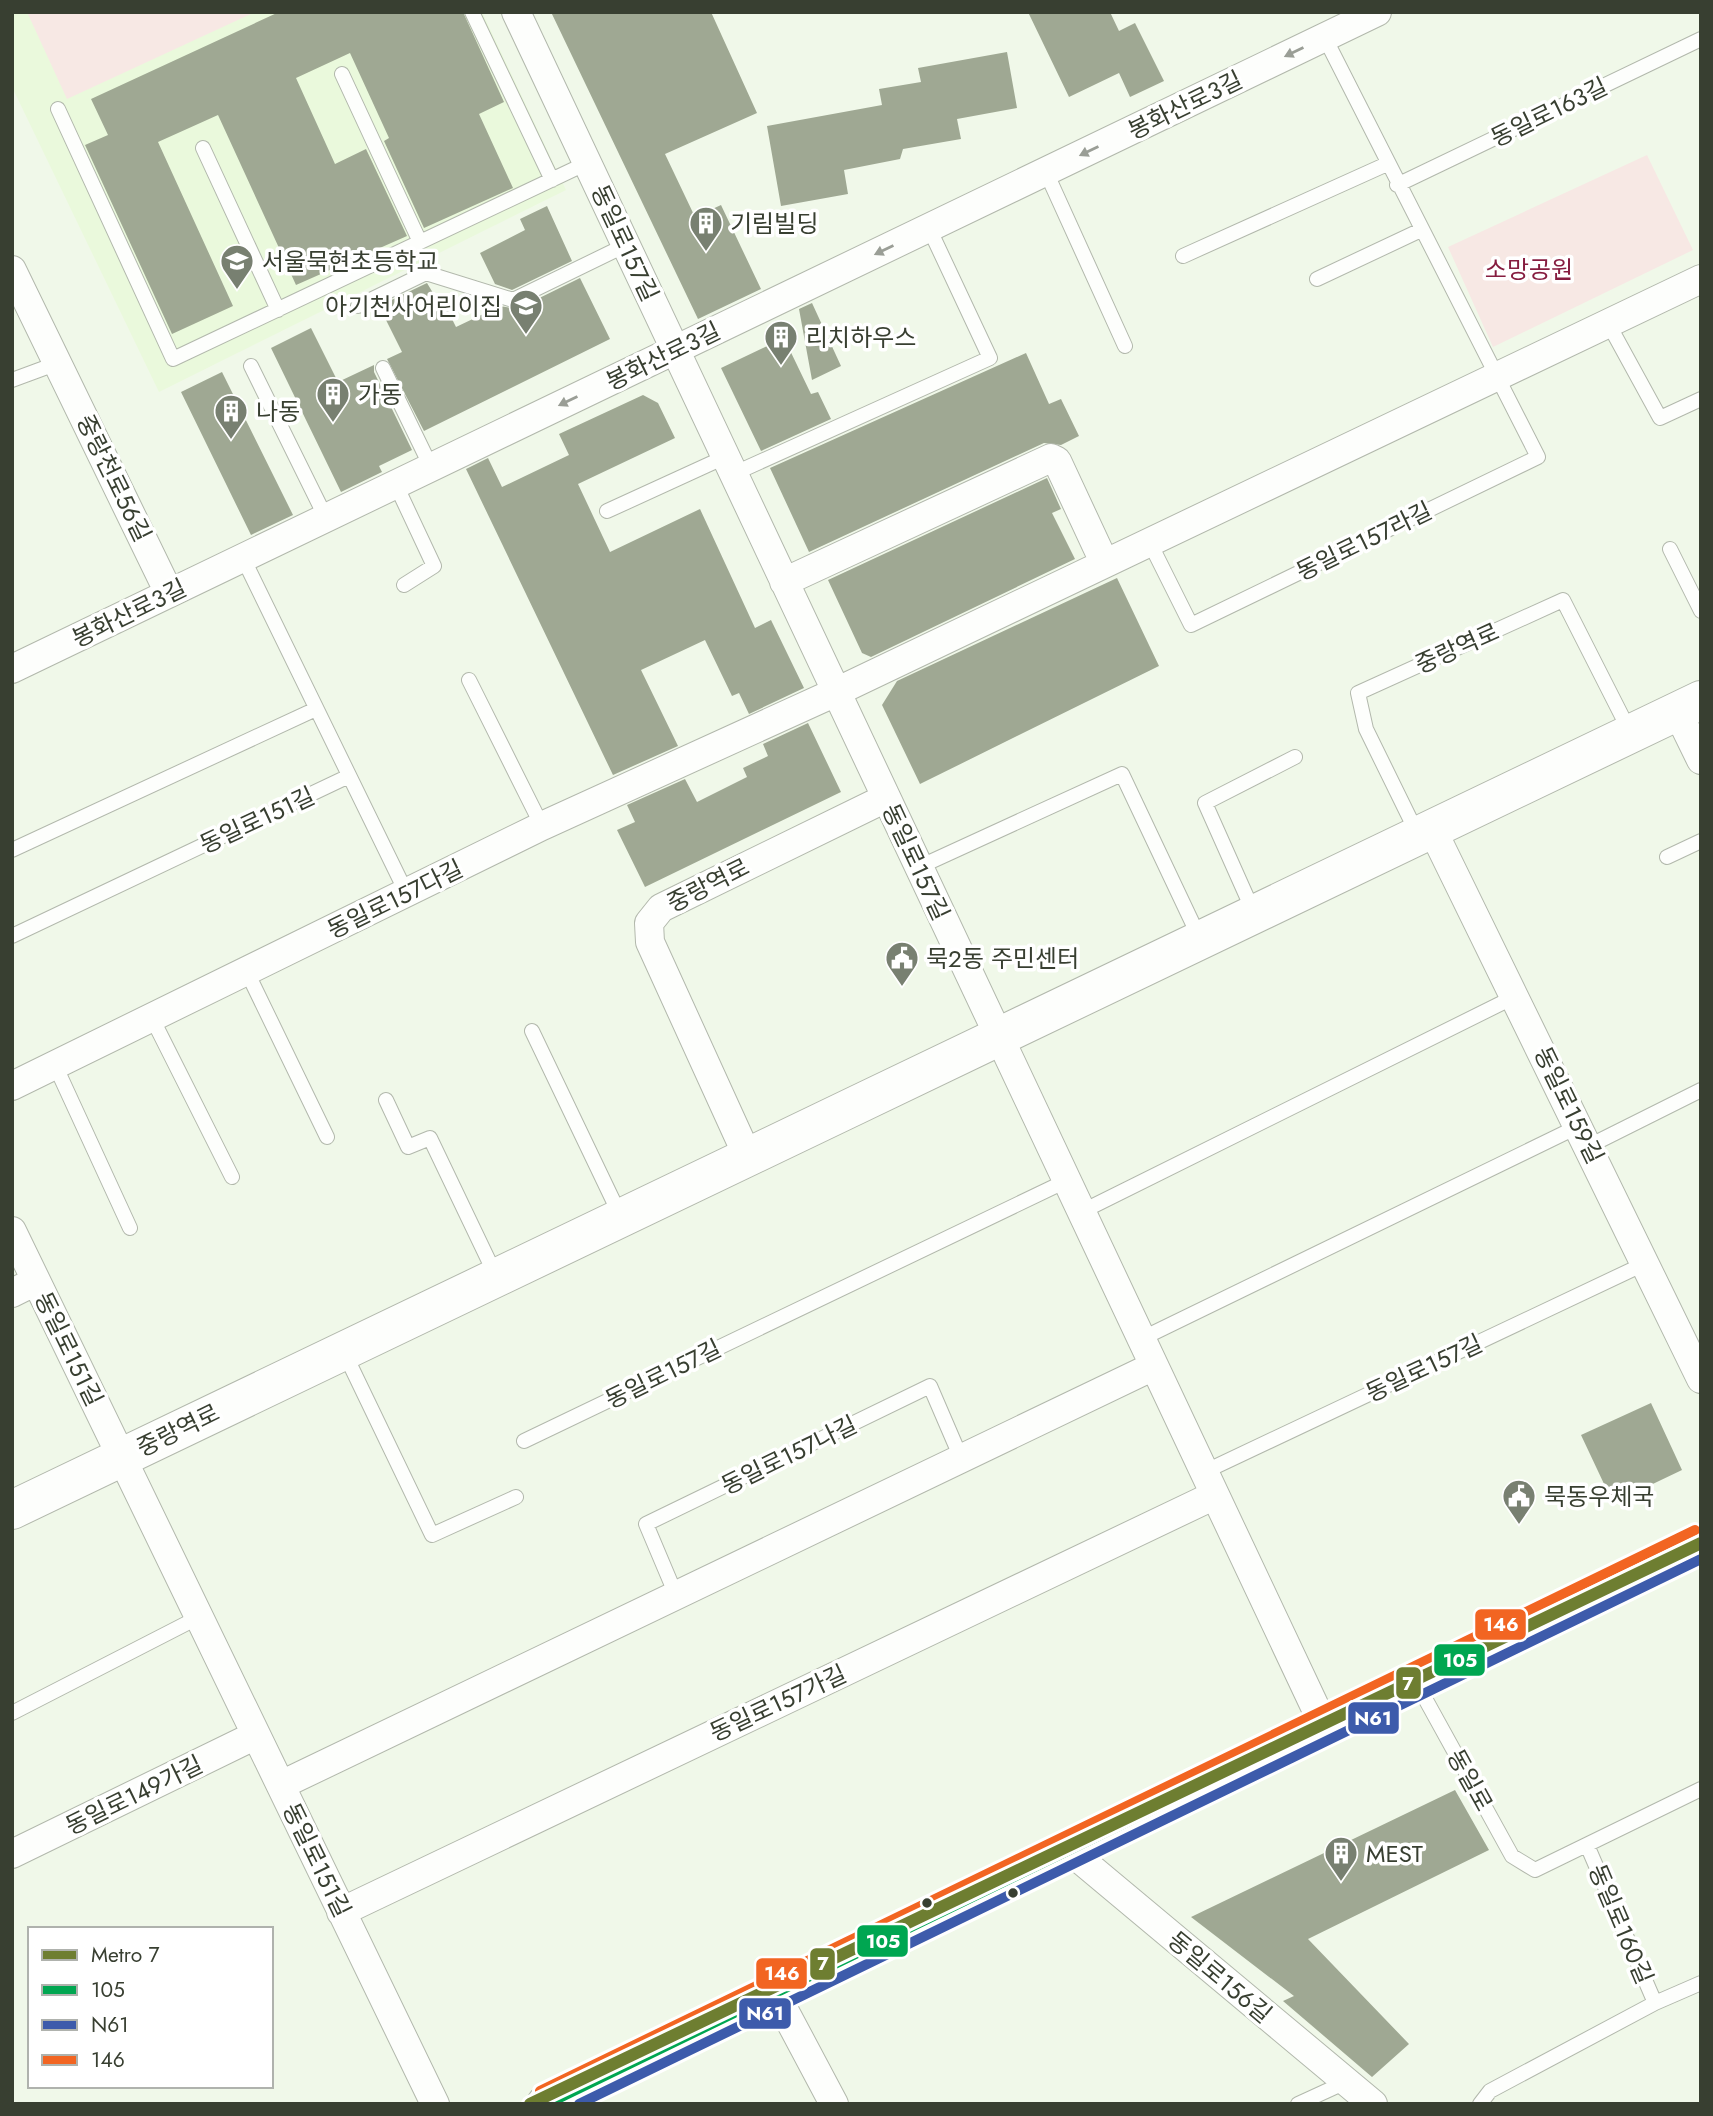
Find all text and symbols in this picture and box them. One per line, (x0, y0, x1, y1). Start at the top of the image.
one-way arrow (1284, 47, 1304, 58)
street label: 봉화산로3길 (1122, 62, 1248, 148)
street label: 동일로163길 (1485, 69, 1613, 155)
one-way arrow (1079, 146, 1099, 157)
street label: 동일로157길 (583, 179, 667, 307)
building icon: 기림빌딩 (687, 204, 725, 253)
place label: 기림빌딩 (730, 206, 818, 241)
school or university icon: 서울묵현초등학교 (218, 242, 256, 291)
place label: 서울묵현초등학교 (262, 244, 439, 279)
one-way arrow (874, 244, 894, 255)
park label: 소망공원 (1485, 252, 1573, 287)
school or university icon: 아기천사어린이집 (507, 287, 545, 336)
place label: 아기천사어린이집 (325, 289, 502, 324)
street label: 봉화산로3길 (600, 313, 726, 399)
building icon: 리치하우스 (762, 318, 800, 367)
place label: 리치하우스 (806, 320, 916, 355)
building icon: 가동 (314, 375, 352, 424)
place label: 가동 (358, 377, 402, 412)
building icon: 나동 (212, 392, 250, 441)
place label: 나동 (256, 394, 300, 429)
one-way arrow (558, 396, 578, 407)
street label: 중랑천로56길 (68, 408, 160, 548)
street label: 동일로157라길 (1290, 493, 1438, 589)
street label: 봉화산로3길 (66, 570, 192, 656)
street label: 중랑역로 (1410, 614, 1504, 682)
street label: 동일로151길 (194, 778, 320, 862)
street label: 동일로157길 (874, 798, 958, 926)
street label: 중랑역로 (661, 849, 755, 921)
street label: 동일로157다길 (321, 851, 469, 947)
public building icon: 묵2동 주민센터 (883, 939, 921, 988)
place label: 묵2동 주민센터 (926, 941, 1079, 976)
street label: 동일로159길 (1526, 1040, 1612, 1170)
street label: 동일로151길 (26, 1286, 112, 1412)
street label: 동일로157길 (1360, 1326, 1488, 1410)
street label: 동일로157길 (599, 1331, 727, 1417)
street label: 중랑역로 (131, 1395, 225, 1465)
street label: 동일로157나길 (715, 1407, 863, 1503)
public building icon: 묵동우체국 (1500, 1477, 1538, 1526)
place label: 묵동우체국 (1544, 1479, 1654, 1514)
line badge: 146 (1474, 1608, 1527, 1641)
text: 146 (1483, 1611, 1519, 1638)
line badge: 105 (1433, 1643, 1486, 1677)
text: 105 (1443, 1647, 1477, 1674)
street label: 동일로157가길 (704, 1656, 852, 1750)
line badge: 7 (1395, 1666, 1422, 1700)
text: 7 (1402, 1670, 1414, 1697)
line badge: N61 (1347, 1701, 1400, 1735)
text: N61 (1354, 1705, 1392, 1732)
street label: 동일로 (1439, 1743, 1501, 1817)
street label: 동일로149가길 (59, 1747, 209, 1843)
street label: 동일로151길 (274, 1797, 360, 1923)
building icon: MEST (1322, 1834, 1360, 1883)
place label: MEST (1366, 1836, 1423, 1871)
street label: 동일로160길 (1580, 1859, 1662, 1989)
unlabelled marker (1006, 1886, 1020, 1900)
unlabelled marker (920, 1896, 934, 1910)
street label: 동일로156길 (1160, 1923, 1280, 2031)
line badge: 105 (856, 1924, 909, 1958)
legend (28, 1927, 273, 2088)
text: 105 (866, 1928, 900, 1955)
text: Metro 7 (91, 1940, 160, 1970)
line badge: 7 (809, 1947, 836, 1981)
text: 7 (817, 1950, 829, 1977)
line badge: 146 (755, 1957, 808, 1990)
text: 146 (764, 1960, 800, 1987)
text: 105 (91, 1975, 125, 2005)
line badge: N61 (738, 1997, 792, 2030)
text: N61 (746, 2000, 784, 2027)
text: N61 (91, 2010, 129, 2040)
text: 146 (91, 2045, 125, 2075)

